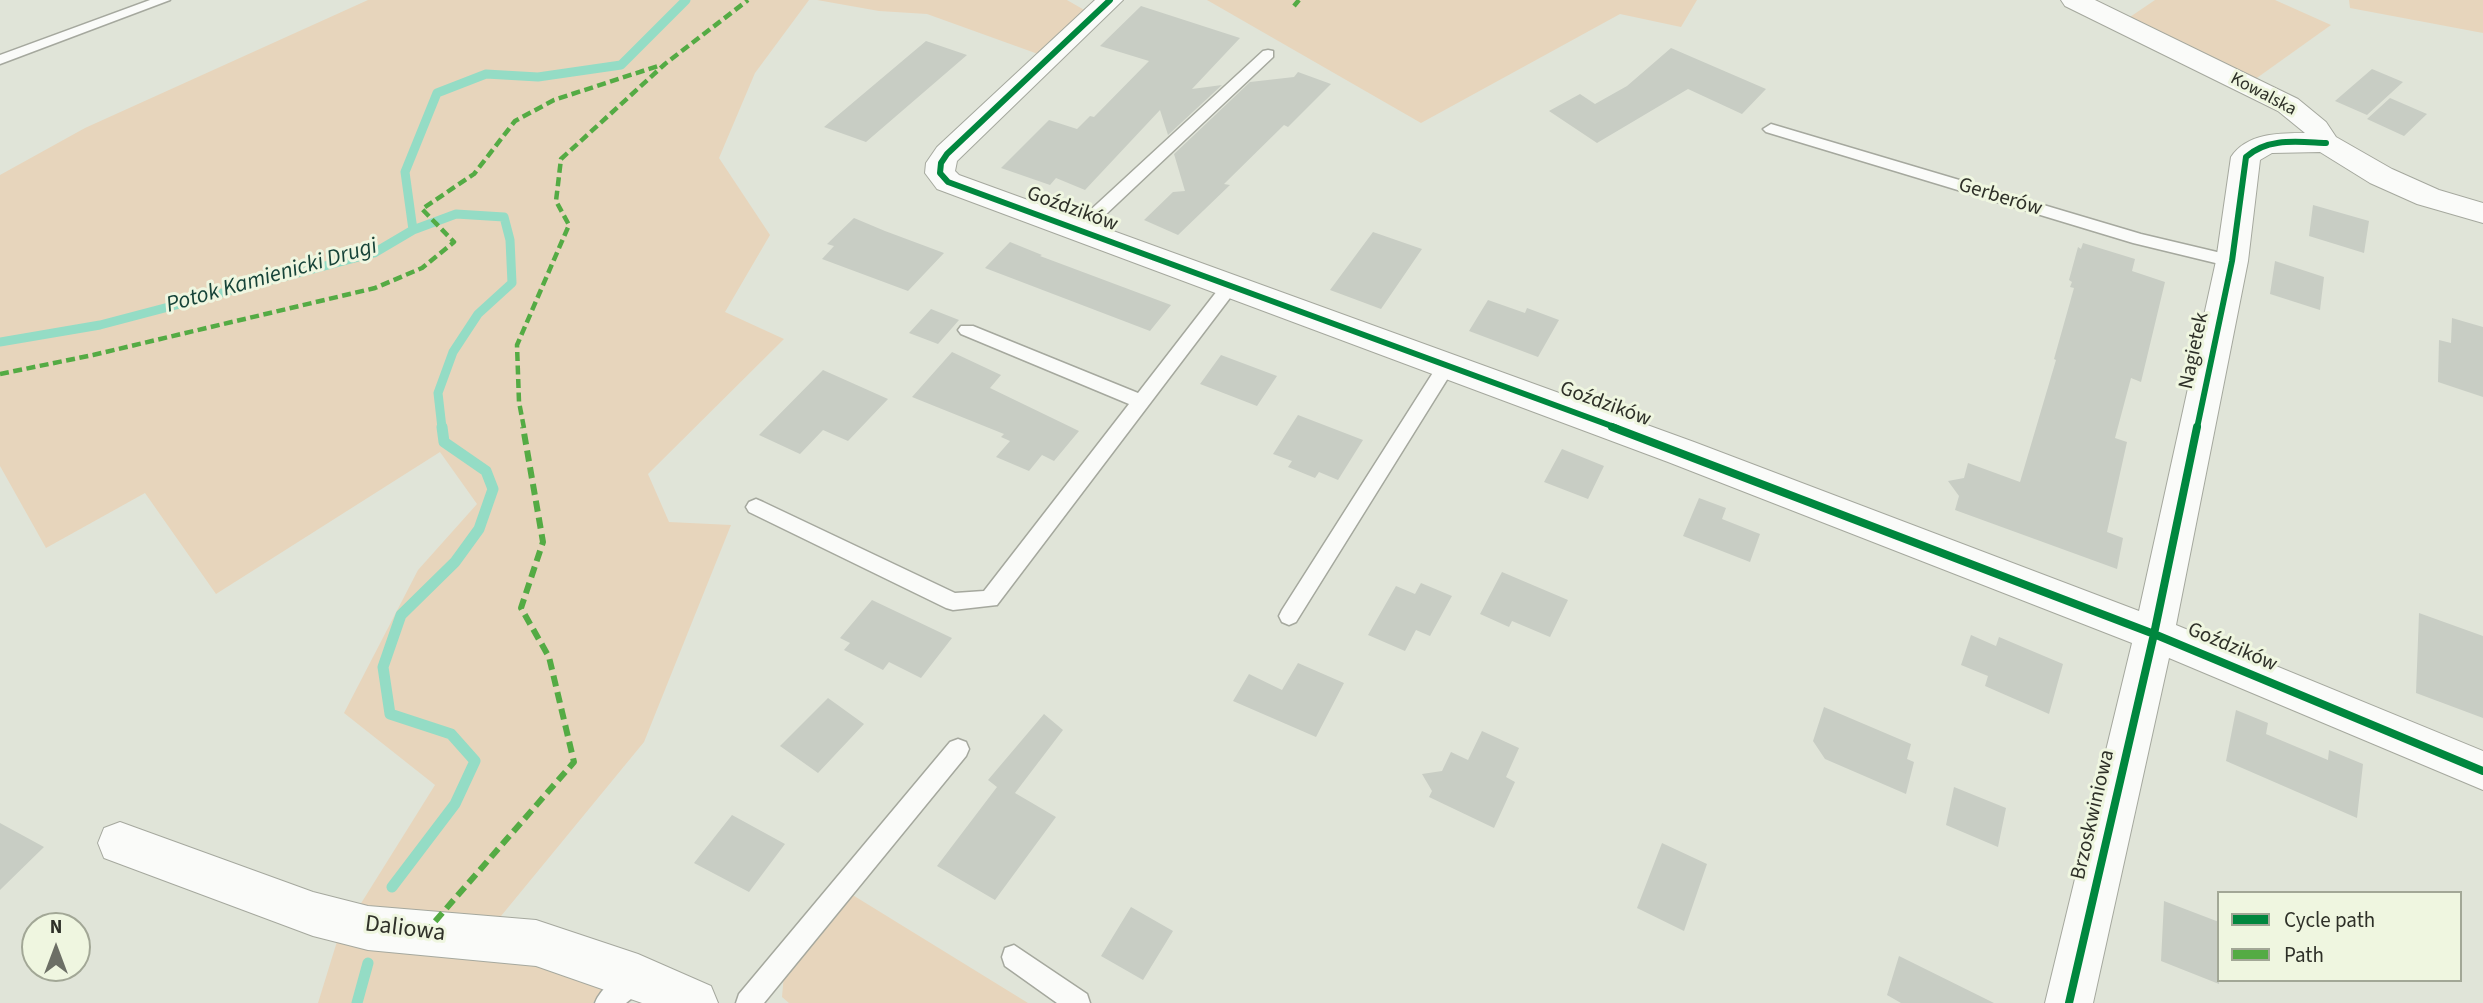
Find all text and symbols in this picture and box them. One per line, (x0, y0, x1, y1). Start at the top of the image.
street label: Kowalska (2226, 69, 2300, 121)
street label: Gerberów (1955, 173, 2045, 223)
street label: Goździków (1023, 182, 1121, 238)
water label: Potok Kamienicki Drugi (163, 234, 381, 320)
street label: Nagietek (2175, 310, 2215, 392)
street label: Goździków (1556, 377, 1654, 433)
street label: Goździków (2183, 618, 2281, 678)
street label: Brzoskwiniowa (2067, 748, 2121, 882)
legend (2217, 891, 2462, 982)
text: Cycle path (2284, 905, 2375, 935)
street label: Daliowa (363, 911, 447, 949)
north arrow (21, 912, 91, 982)
text: N (50, 914, 62, 941)
text: Path (2284, 940, 2324, 970)

